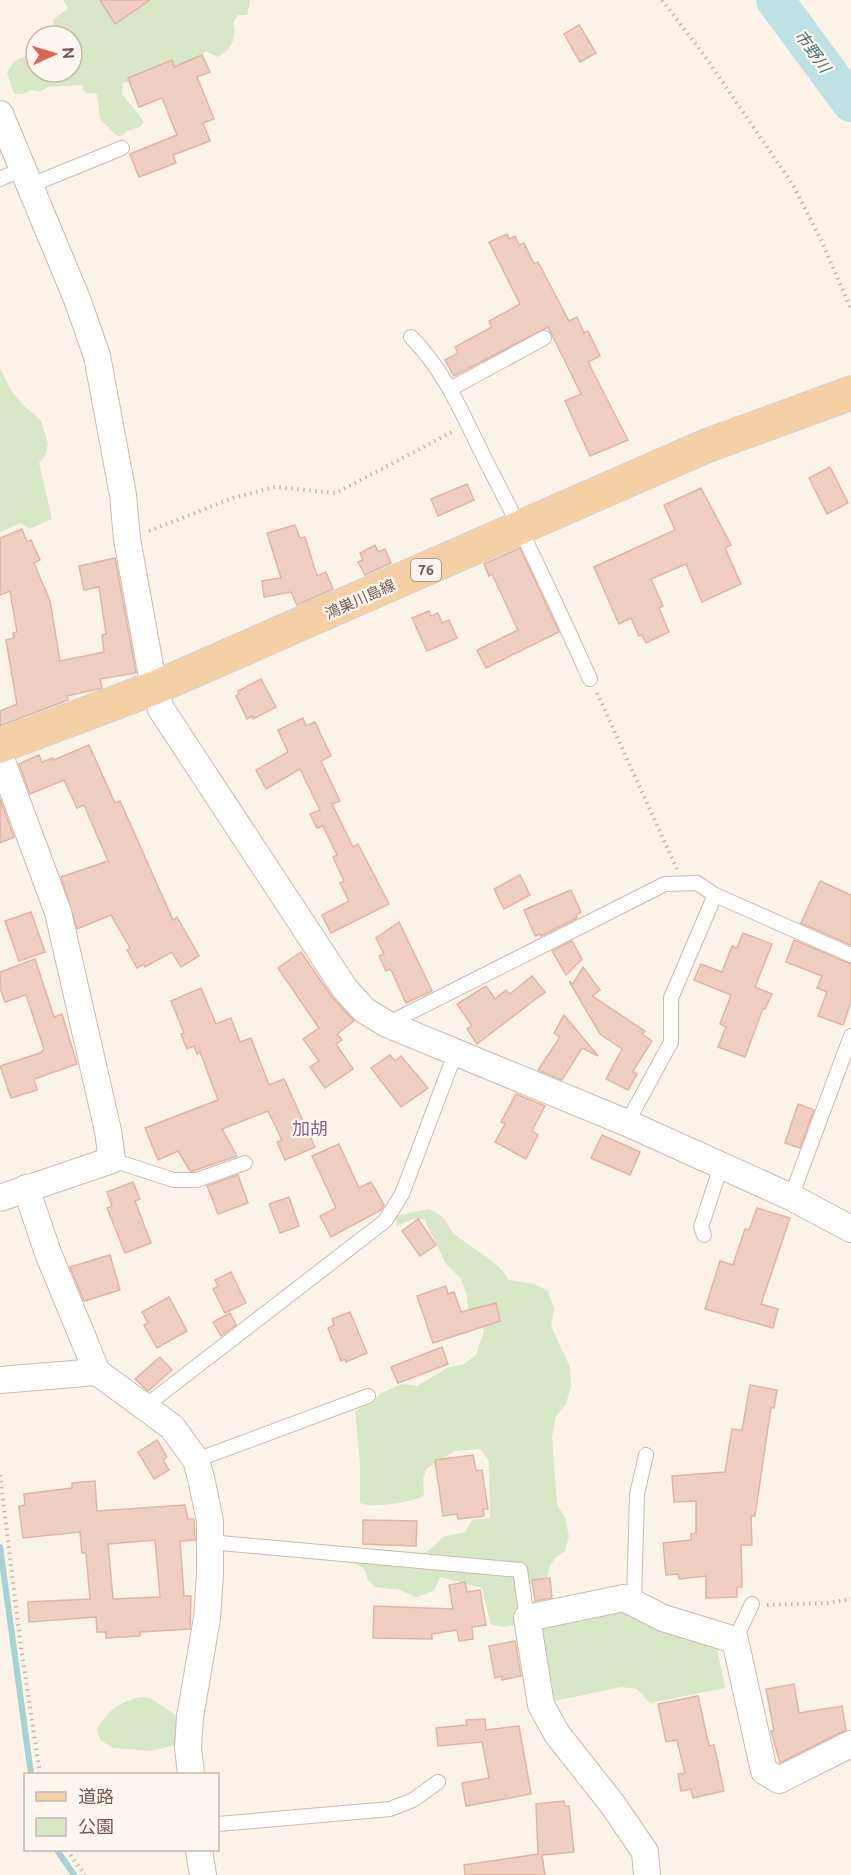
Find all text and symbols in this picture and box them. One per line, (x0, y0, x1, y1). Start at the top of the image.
north arrow (24, 24, 84, 84)
water label: 市野川 (792, 26, 836, 77)
text: N (60, 46, 78, 60)
road number: 76 (411, 559, 441, 581)
street label: 鴻巣川島線 (322, 576, 398, 622)
district label: 加胡 (292, 1118, 328, 1138)
legend (24, 1773, 219, 1851)
text: 道路 (78, 1786, 114, 1806)
text: 公園 (78, 1816, 114, 1836)

